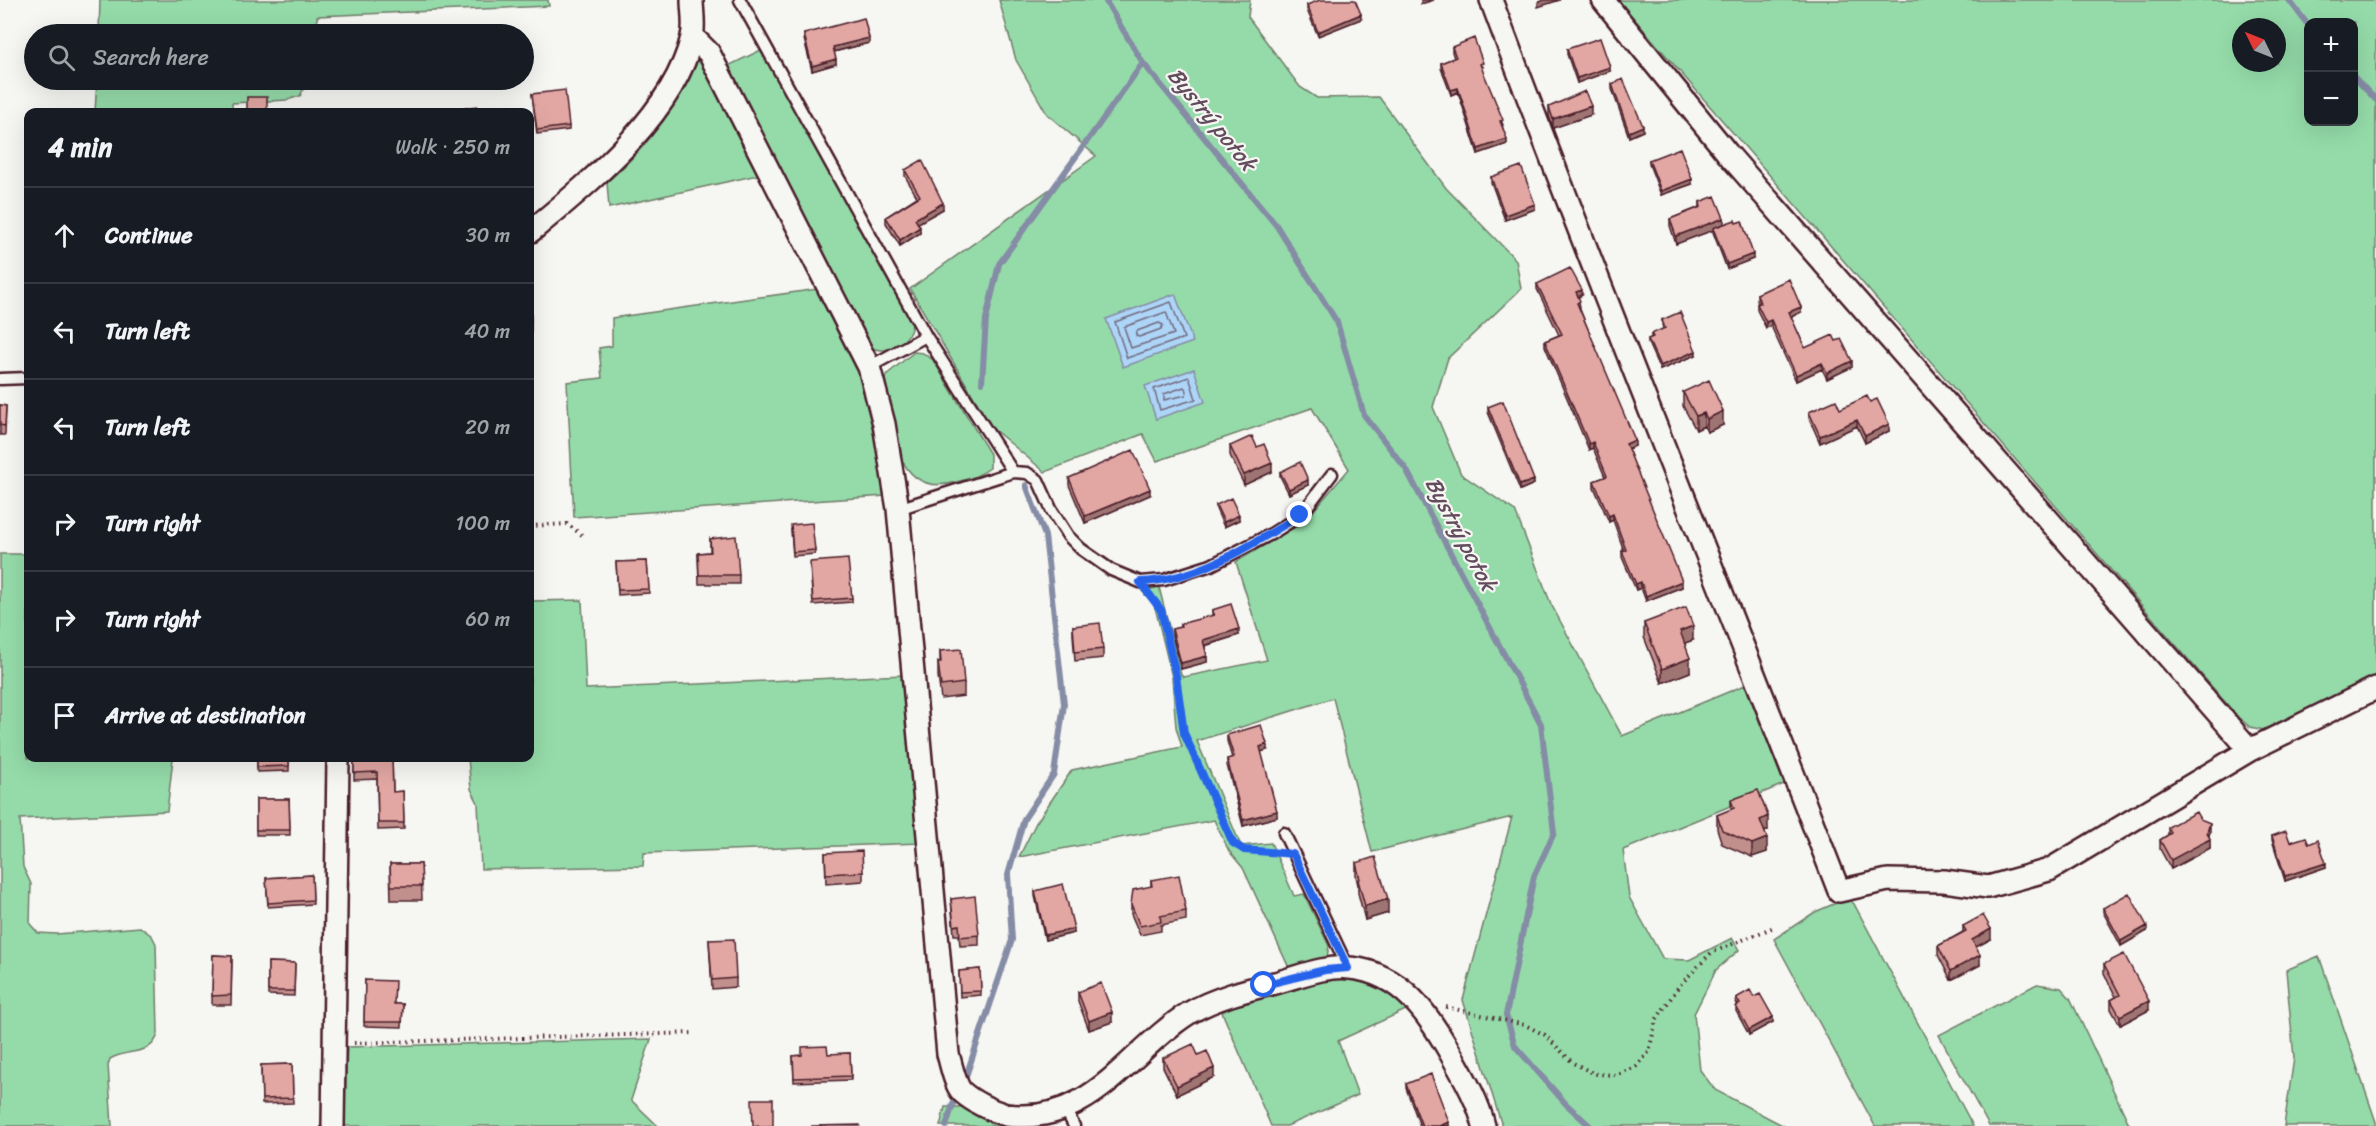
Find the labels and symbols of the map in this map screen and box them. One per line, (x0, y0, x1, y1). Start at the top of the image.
north arrow (2232, 18, 2286, 72)
water label: Bystrý potok (1158, 58, 1269, 182)
water label: Bystrý potok (1414, 470, 1509, 601)
route end (1286, 501, 1312, 527)
route start (1250, 971, 1276, 997)

